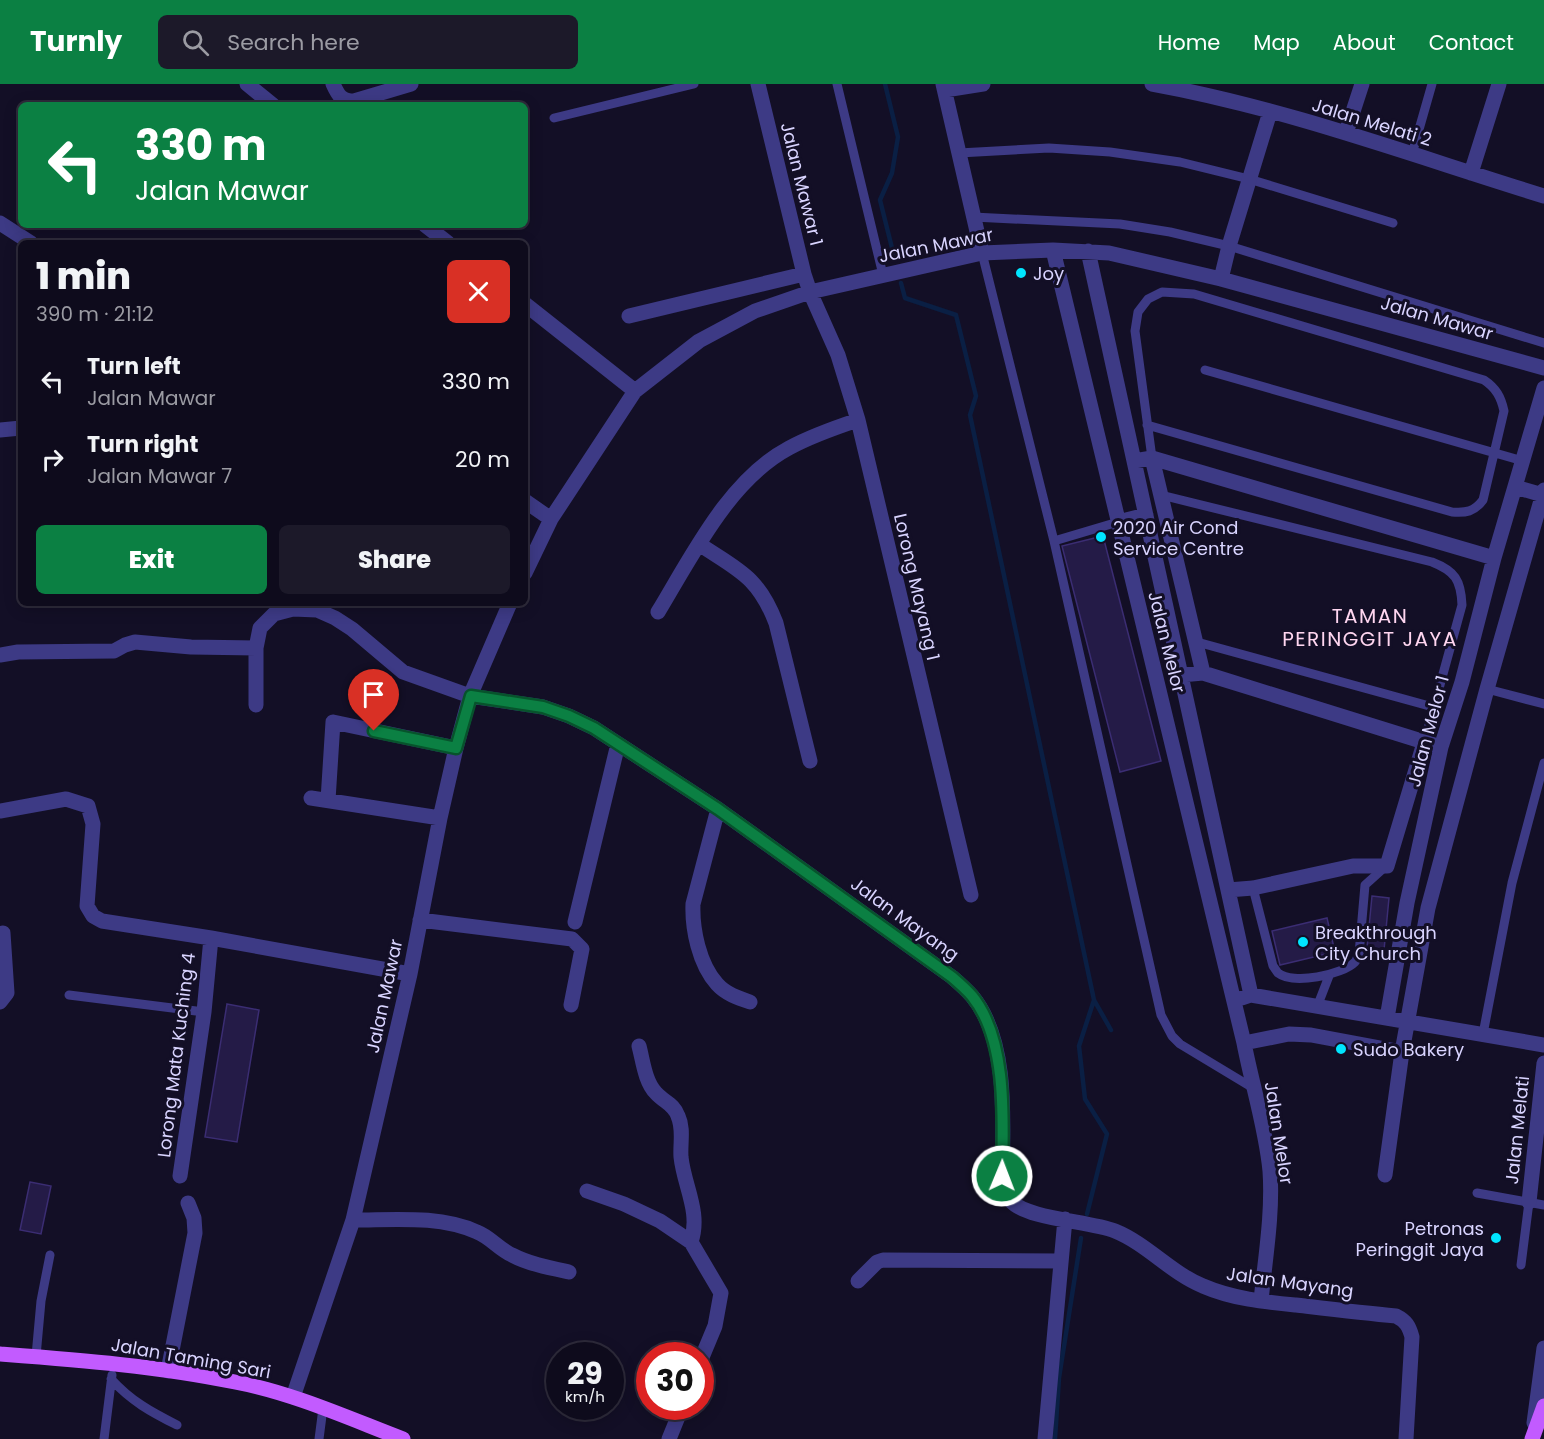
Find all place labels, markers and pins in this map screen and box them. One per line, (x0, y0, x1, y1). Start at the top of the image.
place label: Joy (1033, 261, 1064, 286)
marker: Joy (1014, 266, 1028, 280)
place label: 2020 Air Cond Service Centre (1113, 515, 1244, 561)
marker: 2020 Air Cond Service Centre (1094, 530, 1108, 544)
pin (348, 669, 399, 731)
place label: Breakthrough City Church (1315, 920, 1437, 966)
marker: Breakthrough City Church (1296, 935, 1310, 949)
place label: Sudo Bakery (1353, 1037, 1464, 1062)
marker: Sudo Bakery (1334, 1042, 1348, 1056)
place label: Petronas Peringgit Jaya (1356, 1216, 1484, 1262)
marker: Petronas Peringgit Jaya (1489, 1231, 1503, 1245)

